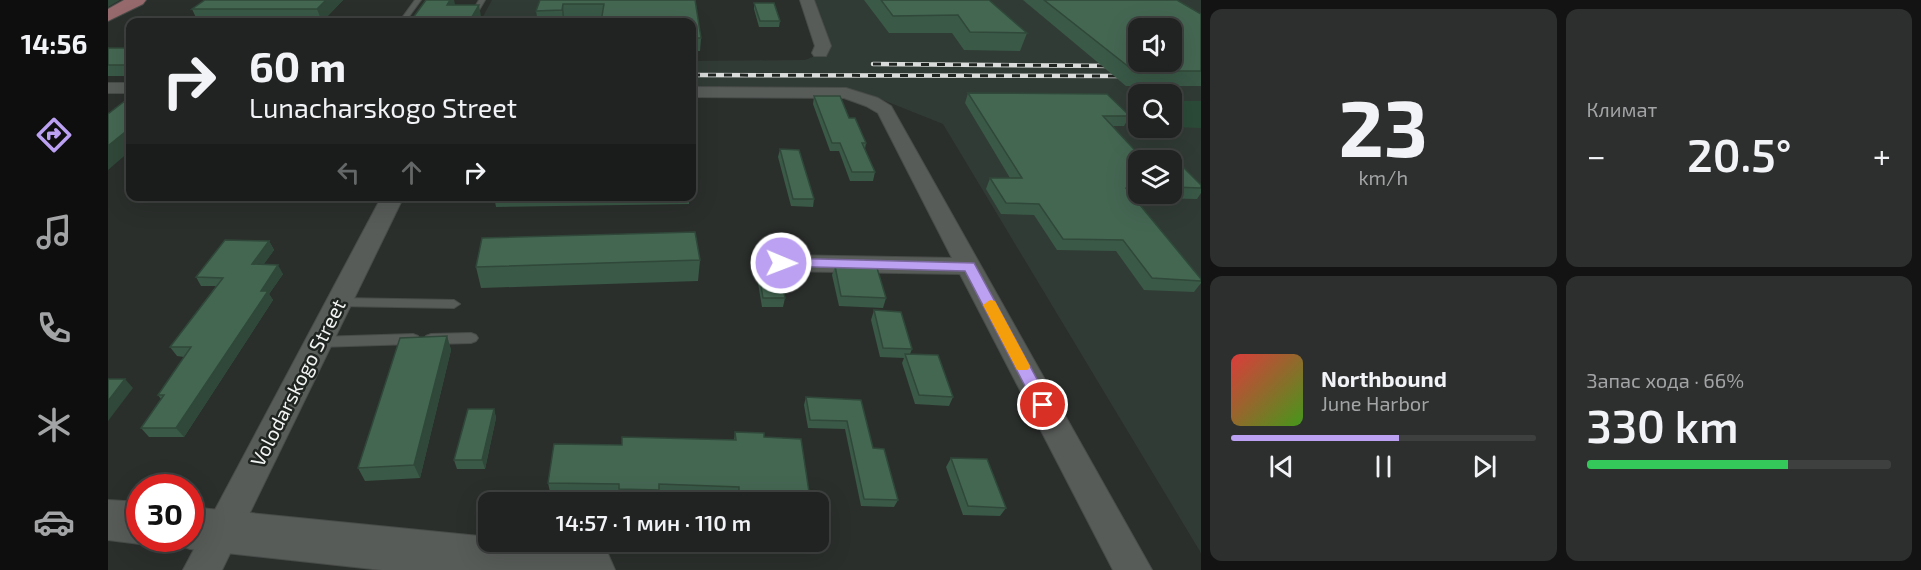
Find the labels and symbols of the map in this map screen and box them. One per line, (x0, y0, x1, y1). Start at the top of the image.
position arrow (749, 231, 813, 295)
street label: Volodarskogo Street (245, 295, 350, 470)
pin (1017, 379, 1068, 430)
speed limit sign: 30 (126, 474, 204, 552)

